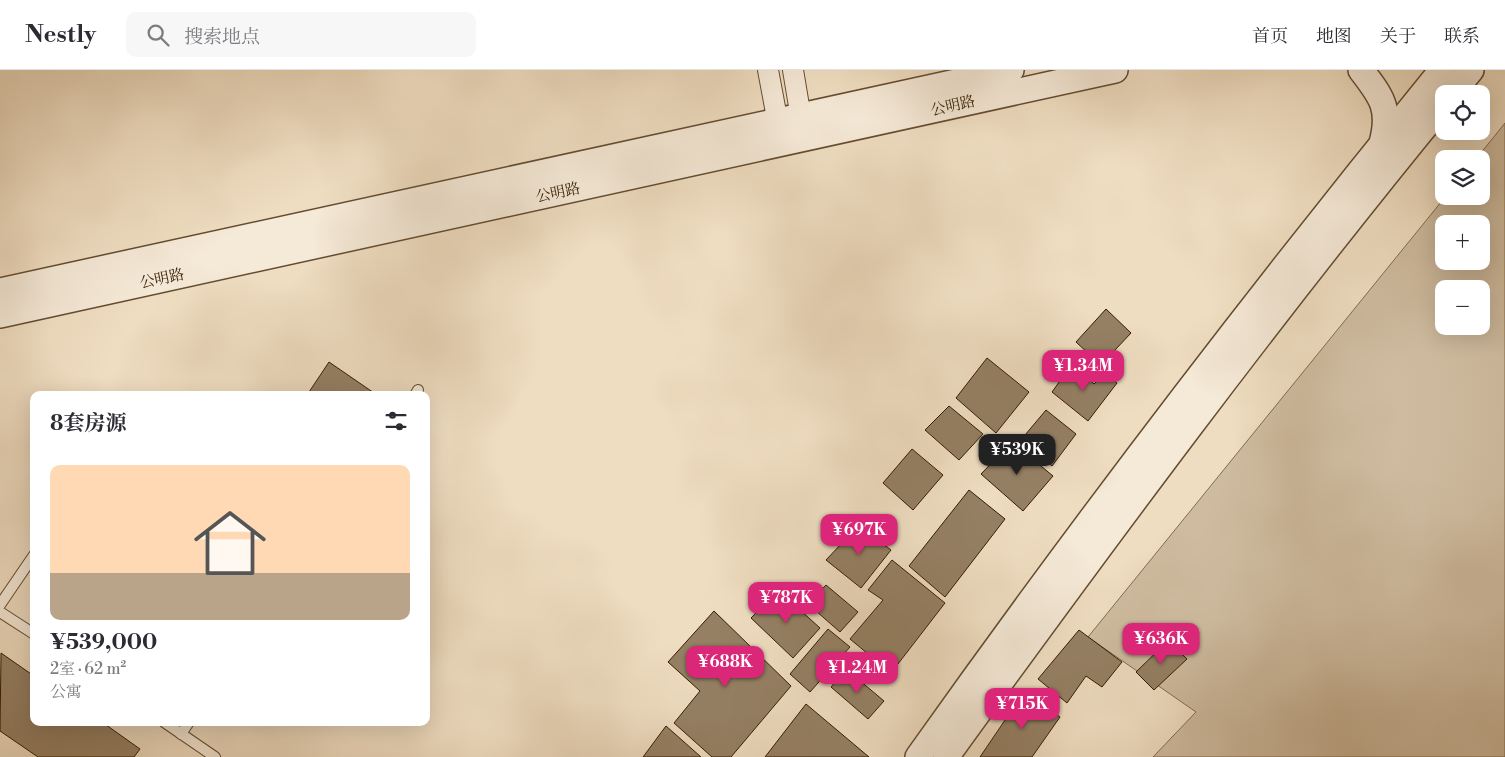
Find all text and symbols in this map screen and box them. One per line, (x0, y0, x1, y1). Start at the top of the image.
search box (126, 12, 476, 57)
text: Nestly (25, 20, 96, 50)
icon: search (144, 21, 172, 49)
text: 搜索地点 (184, 25, 260, 49)
text: 首页 (1252, 25, 1288, 48)
text: 地图 (1316, 25, 1352, 48)
text: 关于 (1380, 25, 1416, 48)
text: 联系 (1444, 25, 1480, 48)
map controls (1435, 85, 1490, 335)
button: locate (1435, 85, 1490, 140)
street label: 公明路 (929, 92, 977, 120)
button: layers (1435, 150, 1490, 205)
street label: 公明路 (534, 179, 582, 207)
button: + (1435, 215, 1490, 270)
street label: 公明路 (138, 265, 186, 293)
button: − (1435, 280, 1490, 335)
pin: ¥1.34M (1042, 350, 1124, 392)
text: ¥1.34M (1053, 356, 1113, 376)
icon: filters (382, 407, 410, 435)
text: 8套房源 (50, 411, 126, 437)
pin: ¥539K (982, 434, 1052, 476)
text: ¥539K (990, 440, 1044, 460)
icon: home (185, 498, 275, 588)
pin: ¥697K (824, 514, 894, 556)
text: ¥697K (832, 520, 886, 540)
pin: ¥787K (751, 582, 821, 624)
text: ¥787K (759, 588, 813, 608)
pin: ¥636K (1126, 622, 1196, 665)
text: ¥636K (1133, 629, 1189, 649)
text: ¥539,000 (50, 630, 157, 656)
pin: ¥688K (690, 646, 760, 688)
text: ¥688K (697, 652, 753, 672)
pin: ¥1.24M (816, 652, 898, 694)
text: ¥1.24M (827, 658, 887, 678)
text: 2室 · 62 m² (50, 659, 126, 679)
text: 公寓 (50, 682, 82, 702)
pin: ¥715K (987, 688, 1057, 730)
text: ¥715K (996, 694, 1048, 714)

